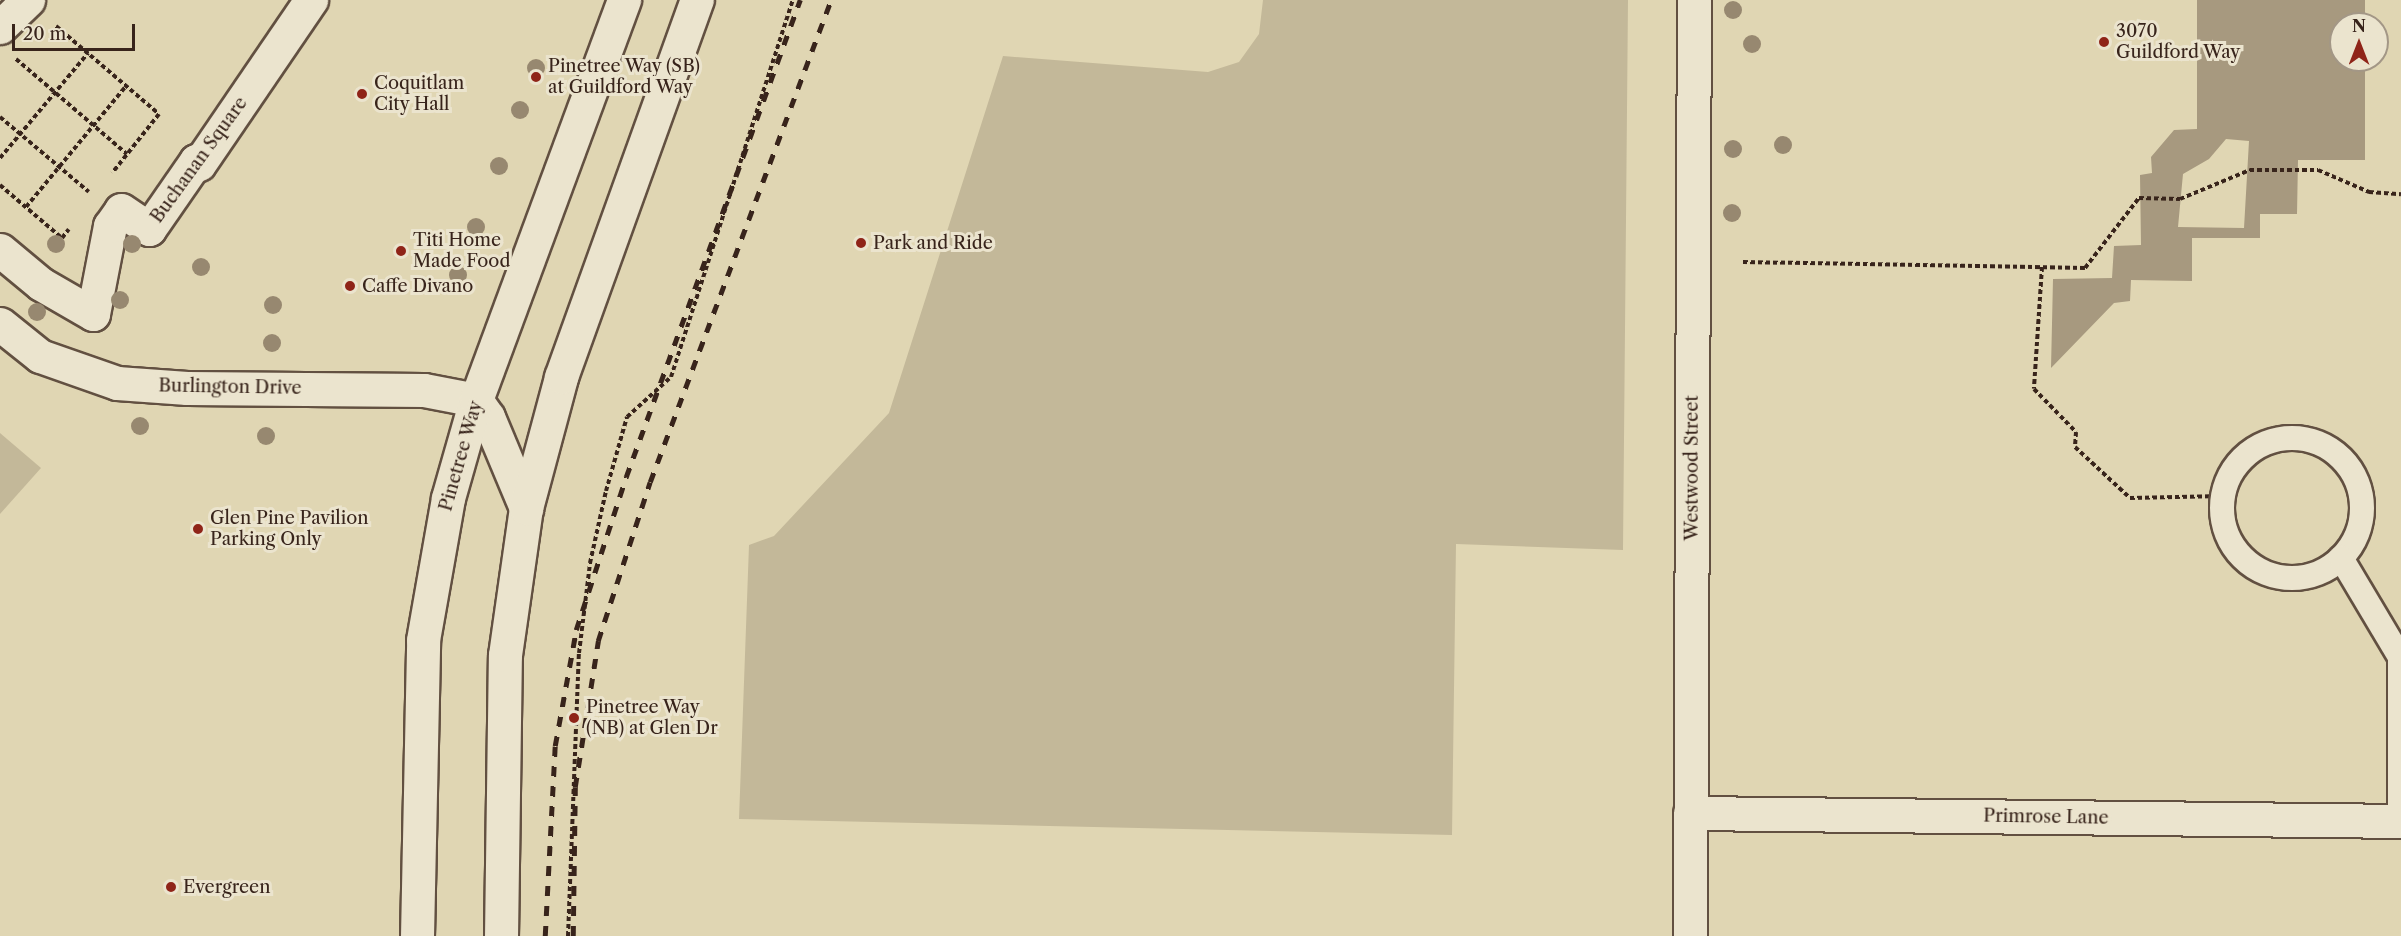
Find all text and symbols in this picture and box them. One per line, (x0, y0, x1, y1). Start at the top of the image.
scale bar (15, 12, 138, 50)
north arrow (2329, 12, 2389, 72)
text: N (2352, 16, 2366, 36)
place label: 3070 Guildford Way (2116, 21, 2241, 63)
text: 20 m (23, 23, 66, 45)
marker: 3070 Guildford Way (2097, 35, 2111, 49)
place label: Pinetree Way (SB) at Guildford Way (548, 56, 701, 98)
marker: Pinetree Way (SB) at Guildford Way (529, 70, 543, 84)
place label: Coquitlam City Hall (374, 73, 464, 116)
marker: Coquitlam City Hall (355, 87, 369, 101)
street label: Buchanan Square (146, 93, 252, 227)
place label: Titi Home Made Food (413, 230, 510, 272)
place label: Park and Ride (873, 232, 993, 254)
marker: Park and Ride (854, 236, 868, 250)
marker: Titi Home Made Food (394, 244, 408, 258)
place label: Caffe Divano (362, 275, 473, 297)
marker: Caffe Divano (343, 279, 357, 293)
street label: Burlington Drive (158, 375, 302, 399)
street label: Westwood Street (1681, 395, 1703, 541)
street label: Pinetree Way (435, 398, 487, 514)
place label: Glen Pine Pavilion Parking Only (210, 508, 368, 550)
marker: Glen Pine Pavilion Parking Only (191, 522, 205, 536)
place label: Pinetree Way (NB) at Glen Dr (586, 697, 718, 740)
marker: Pinetree Way (NB) at Glen Dr (567, 711, 581, 725)
street label: Primrose Lane (1983, 805, 2109, 829)
place label: Evergreen (183, 876, 270, 898)
marker: Evergreen (164, 880, 178, 894)

